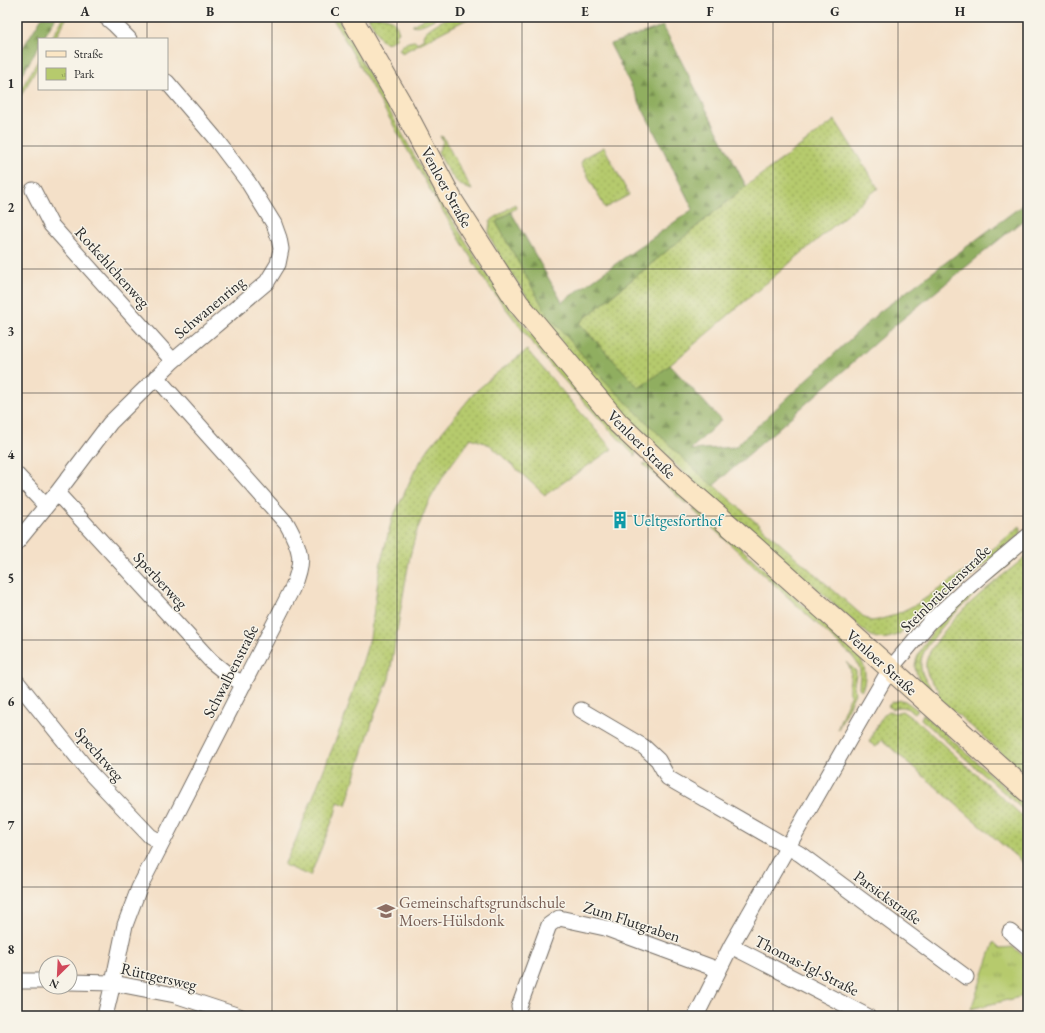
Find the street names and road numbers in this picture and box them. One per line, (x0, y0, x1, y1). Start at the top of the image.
street label: Venloer Straße (416, 143, 477, 231)
street label: Rotkehlchenweg (70, 222, 156, 313)
street label: Schwanenring (169, 271, 250, 343)
street label: Venloer Straße (603, 406, 680, 483)
street label: Steinbrückenstraße (896, 540, 995, 637)
street label: Sperberweg (129, 547, 193, 614)
street label: Schwalbenstraße (198, 621, 263, 721)
street label: Venloer Straße (842, 625, 922, 700)
street label: Spechtweg (70, 723, 130, 787)
street label: Parsickstraße (850, 866, 926, 929)
street label: Zum Flutgraben (581, 896, 684, 947)
street label: Thomas-Igl-Straße (751, 930, 863, 1001)
street label: Rüttgersweg (119, 958, 200, 996)

